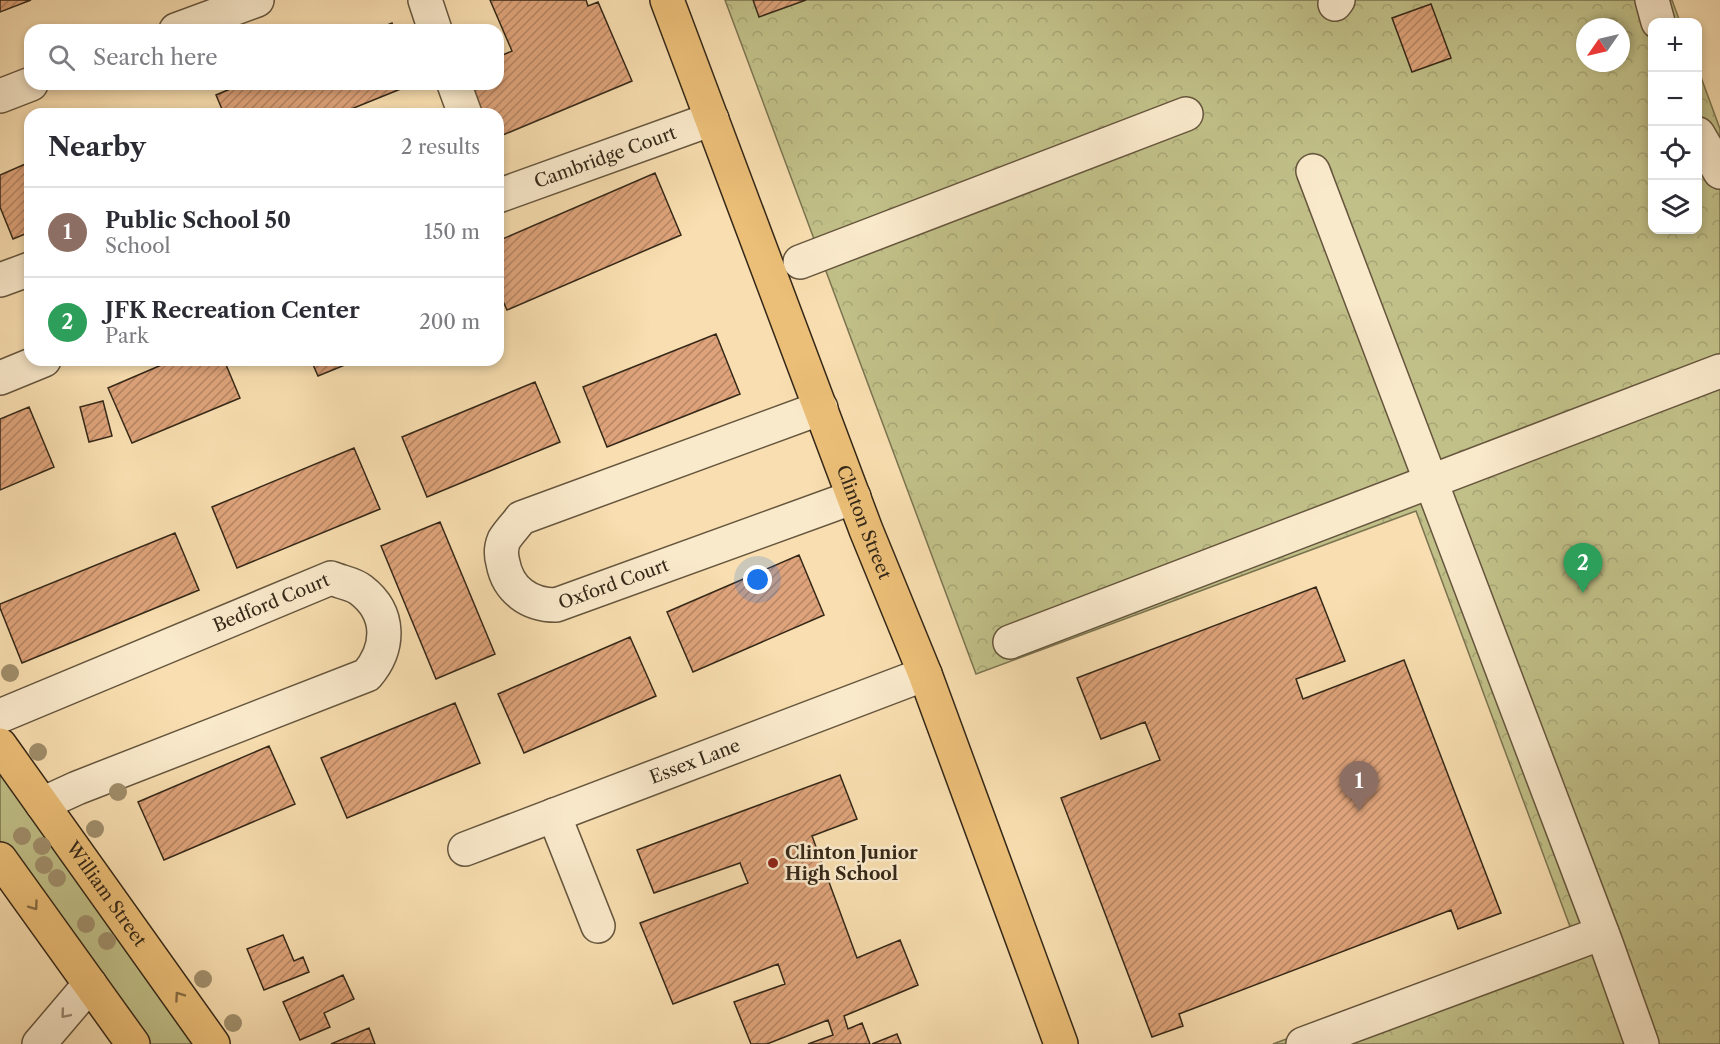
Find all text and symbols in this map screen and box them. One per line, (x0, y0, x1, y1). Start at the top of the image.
north arrow (1576, 18, 1630, 72)
map controls (1648, 18, 1702, 234)
button: + (1648, 18, 1702, 72)
search box (24, 24, 504, 90)
icon: search (45, 41, 78, 74)
text: Search here (93, 44, 218, 71)
button: − (1648, 72, 1702, 126)
street label: Cambridge Court (531, 122, 680, 193)
button: locate (1648, 126, 1702, 180)
text: Nearby (48, 131, 146, 163)
text: 2 results (401, 135, 480, 159)
button: layers (1648, 180, 1702, 234)
text: Public School 50 (105, 207, 291, 234)
text: 1 (63, 220, 72, 244)
text: 150 m (424, 220, 480, 244)
text: School (105, 234, 170, 258)
text: JFK Recreation Center (105, 297, 360, 324)
text: 2 (62, 310, 73, 334)
text: 200 m (419, 310, 480, 334)
text: Park (105, 324, 148, 348)
street label: Clinton Street (832, 462, 896, 583)
pin: 2 (1564, 544, 1602, 593)
street label: Oxford Court (556, 554, 672, 614)
your location (743, 565, 772, 594)
street label: Bedford Court (210, 569, 333, 637)
street label: Essex Lane (647, 734, 743, 789)
pin: 1 (1340, 762, 1378, 811)
street label: William Street (61, 837, 151, 951)
place label: Clinton Junior High School (785, 842, 918, 885)
marker: Clinton Junior High School (766, 856, 780, 870)
one-way arrow (27, 900, 38, 911)
one-way arrow (175, 992, 186, 1003)
one-way arrow (61, 1007, 72, 1018)

